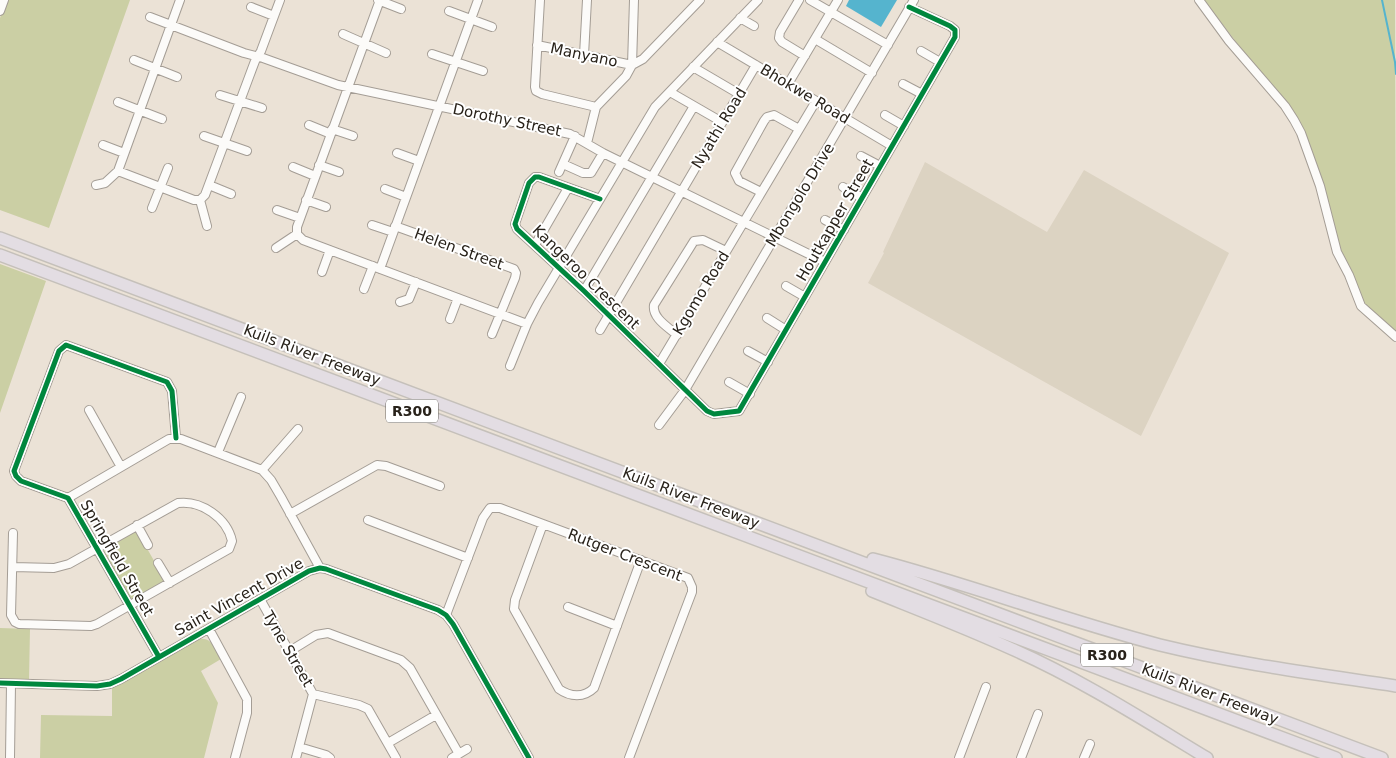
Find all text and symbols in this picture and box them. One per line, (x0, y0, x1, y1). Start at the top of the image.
street label: Manyano (549, 39, 619, 71)
street label: Bhokwe Road (757, 60, 853, 128)
street label: Nyathi Road (688, 84, 750, 172)
street label: Dorothy Street (451, 100, 563, 140)
street label: Mbongolo Drive (762, 140, 838, 250)
street label: Houtkapper Street (793, 156, 877, 284)
street label: Kangeroo Crescent (529, 221, 643, 333)
street label: Helen Street (412, 225, 506, 274)
street label: Kgomo Road (669, 248, 733, 338)
street label: Kuils River Freeway (241, 321, 383, 389)
road number: R300 (386, 400, 438, 422)
street label: Kuils River Freeway (620, 464, 762, 532)
street label: Springfield Street (76, 497, 158, 619)
street label: Rutger Crescent (565, 525, 685, 585)
street label: Saint Vincent Drive (172, 554, 306, 640)
street label: Tyne Street (259, 607, 317, 690)
road number: R300 (1081, 644, 1133, 666)
street label: Kuils River Freeway (1139, 660, 1281, 728)

